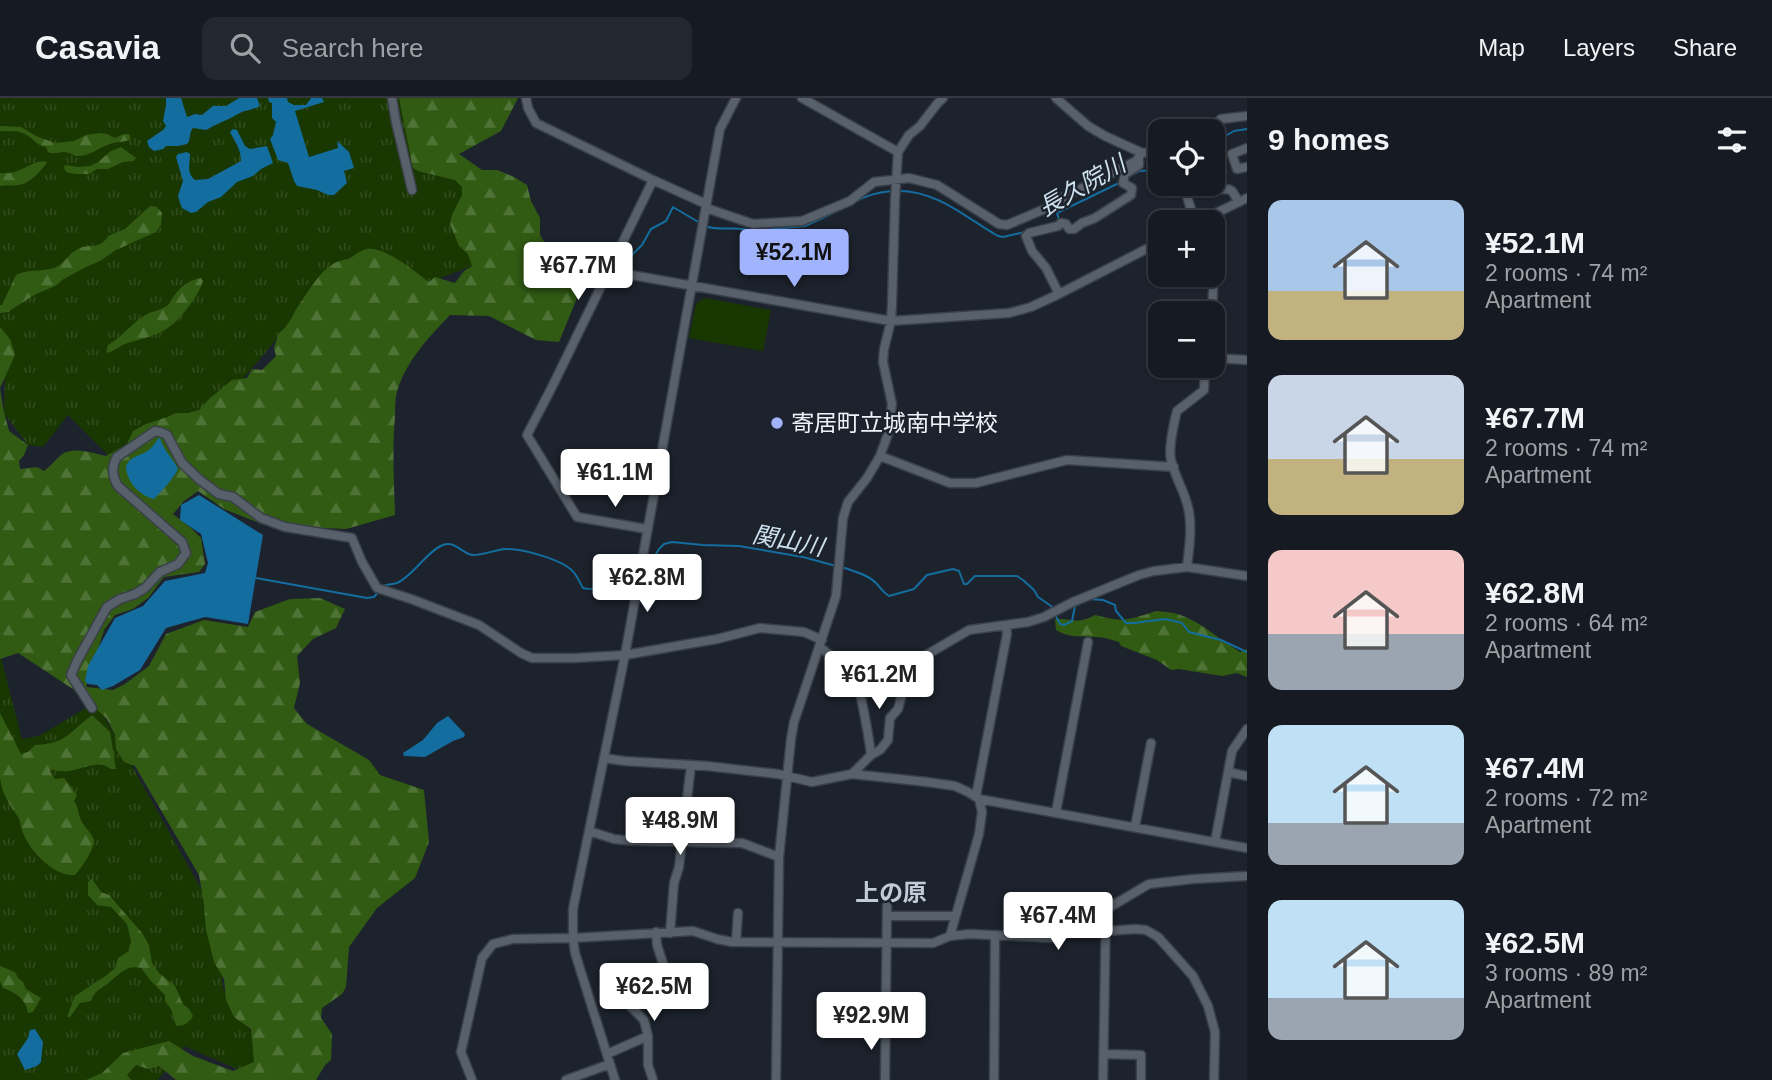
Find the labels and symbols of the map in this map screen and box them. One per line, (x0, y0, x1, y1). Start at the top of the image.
water label: 長久院川 (1033, 148, 1133, 221)
pin: ¥52.1M (737, 230, 851, 289)
pin: ¥67.7M (521, 242, 635, 302)
place label: 寄居町立城南中学校 (791, 410, 998, 436)
marker: 寄居町立城南中学校 (769, 415, 785, 431)
pin: ¥61.1M (558, 450, 672, 509)
water label: 関山川 (750, 520, 829, 561)
pin: ¥62.8M (590, 554, 704, 614)
pin: ¥61.2M (822, 652, 936, 711)
pin: ¥48.9M (623, 798, 737, 857)
district label: 上の原 (855, 879, 927, 906)
pin: ¥67.4M (1001, 892, 1115, 952)
pin: ¥62.5M (597, 964, 711, 1023)
pin: ¥92.9M (814, 992, 928, 1052)

